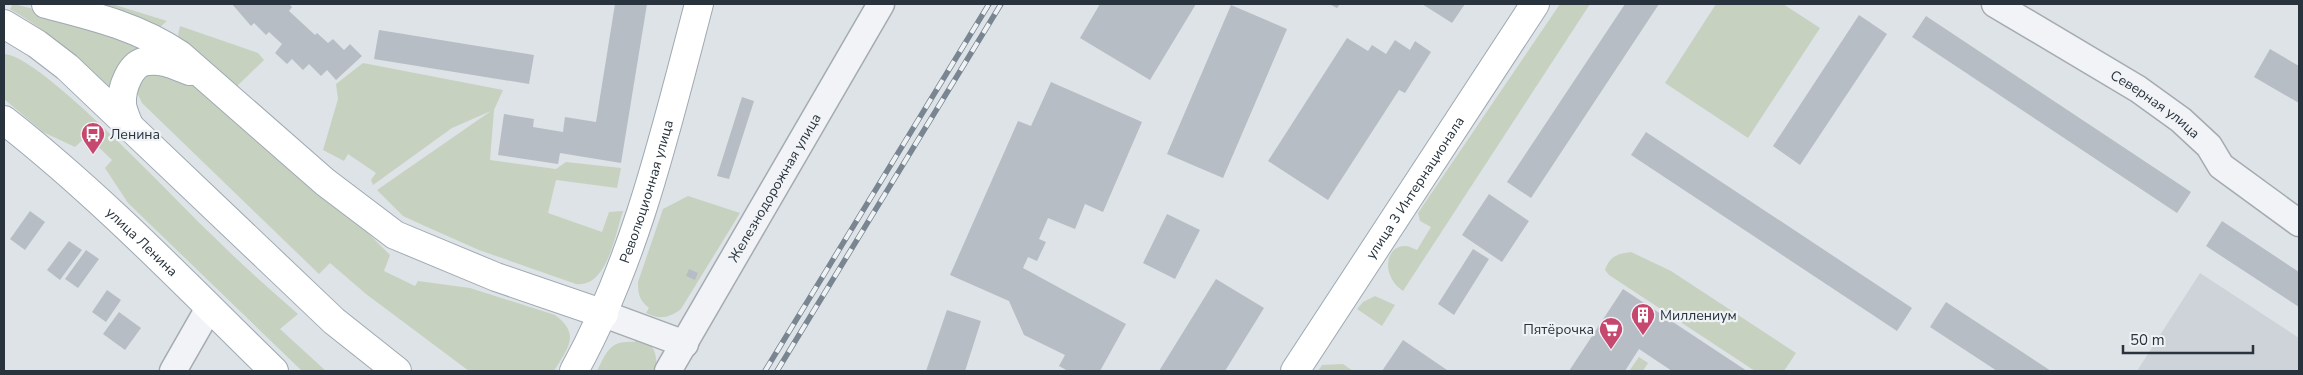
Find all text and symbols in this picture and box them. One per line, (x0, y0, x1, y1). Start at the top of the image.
street label: Северная улица (2107, 66, 2204, 143)
street label: Железнодорожная улица (724, 110, 826, 266)
street label: улица 3 Интернационала (1362, 113, 1469, 263)
street label: Революционная улица (615, 118, 678, 266)
bus stop icon: Ленина (80, 121, 106, 155)
place label: Ленина (110, 125, 160, 144)
street label: улица Ленина (102, 203, 182, 281)
building icon: Миллениум (1630, 302, 1656, 336)
place label: Миллениум (1660, 306, 1737, 325)
supermarket icon: Пятёрочка (1598, 316, 1624, 350)
place label: Пятёрочка (1523, 320, 1594, 339)
scale bar (2123, 322, 2253, 354)
text: 50 m (2130, 330, 2165, 350)

